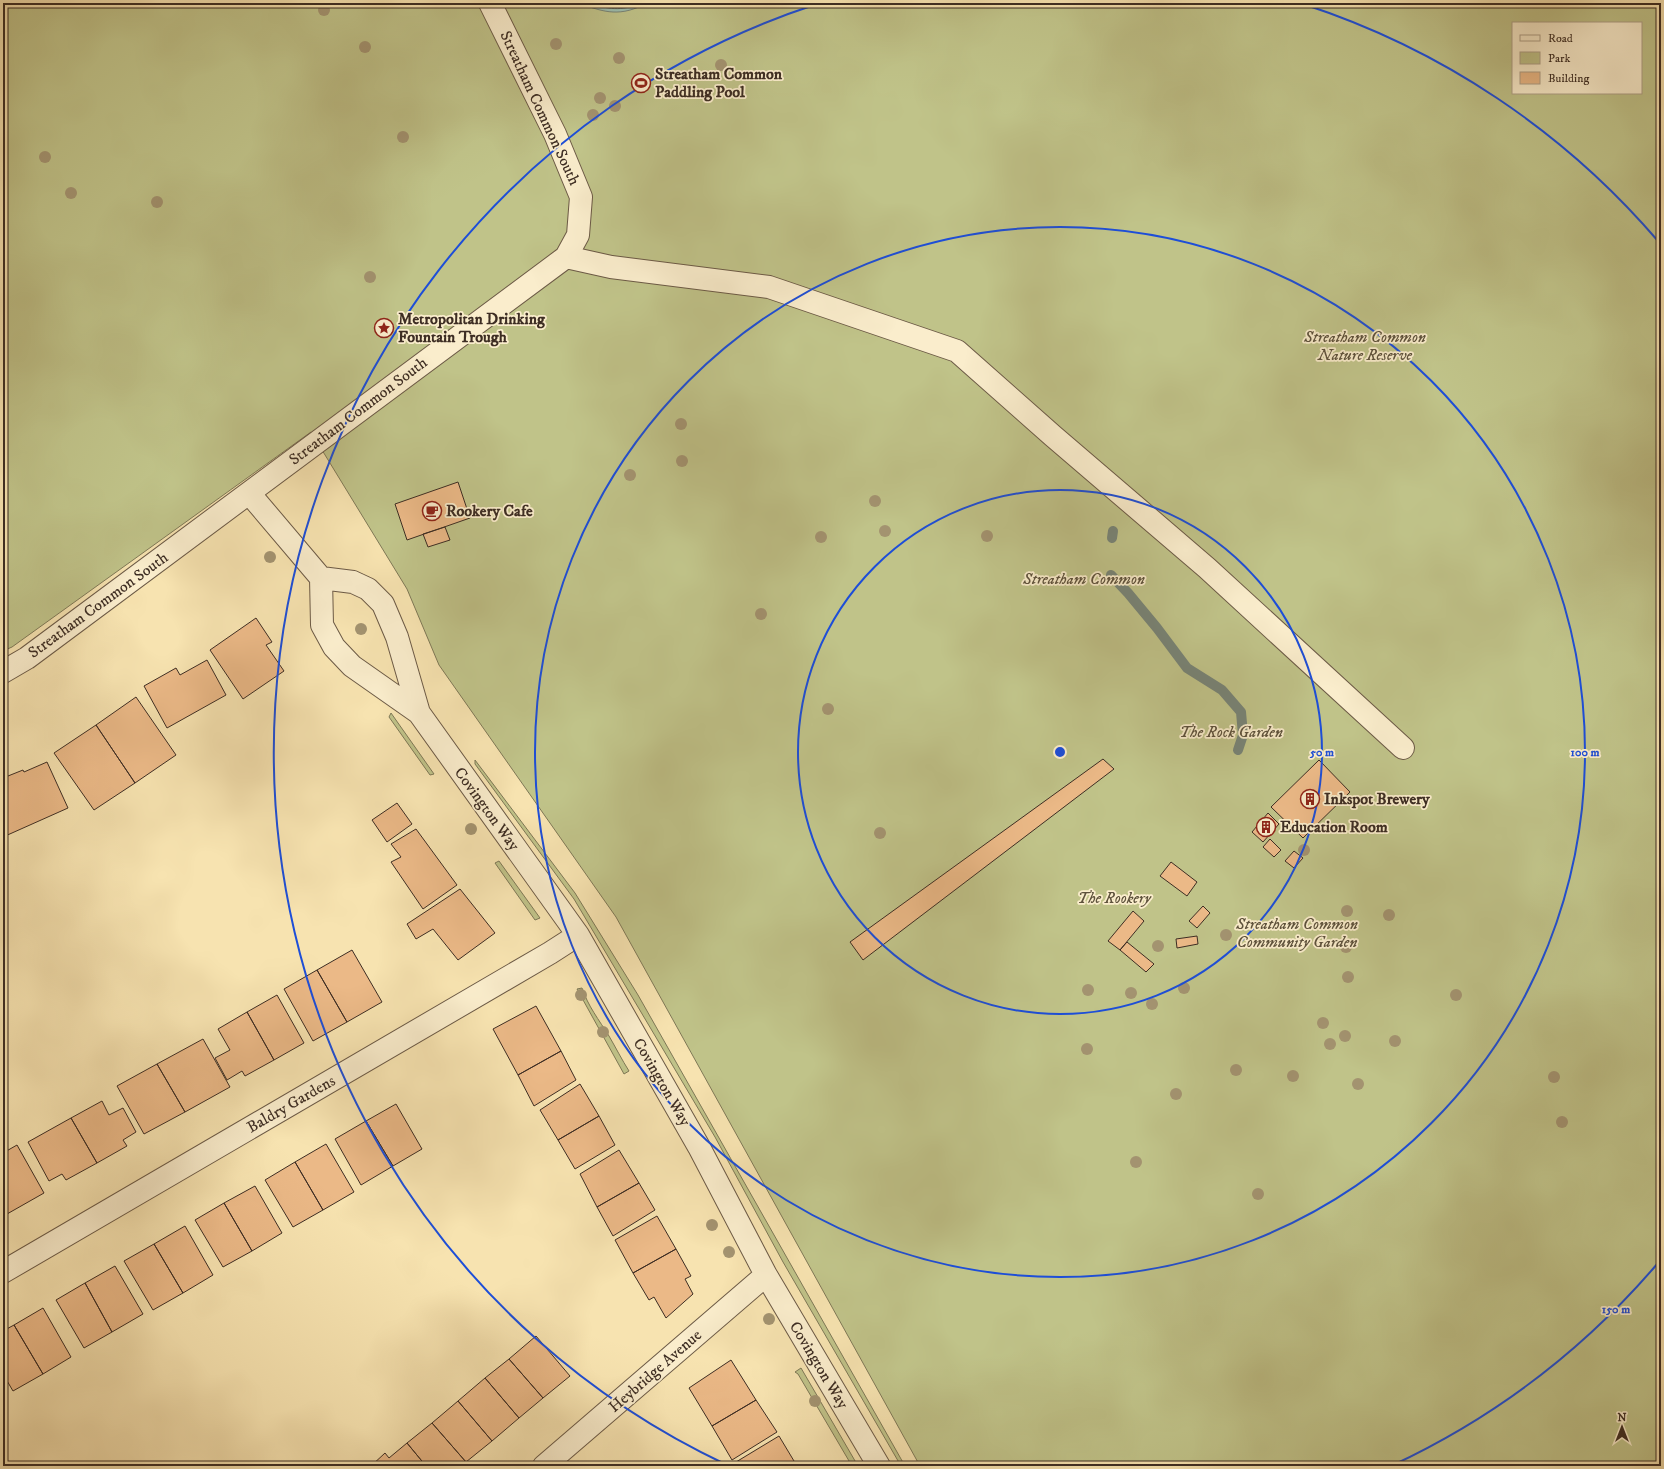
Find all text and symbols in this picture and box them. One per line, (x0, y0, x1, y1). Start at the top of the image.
legend (1512, 22, 1642, 94)
street label: Streatham Common South (495, 28, 585, 189)
text: Road (1548, 31, 1573, 46)
text: Park (1548, 51, 1570, 66)
place label: Streatham Common Paddling Pool (655, 64, 783, 102)
text: Building (1548, 71, 1589, 86)
sports icon: Streatham Common Paddling Pool (630, 72, 652, 94)
place label: Metropolitan Drinking Fountain Trough (398, 309, 546, 347)
place icon: Metropolitan Drinking Fountain Trough (373, 317, 395, 339)
park label: Streatham Common Nature Reserve (1303, 327, 1426, 365)
street label: Streatham Common South (285, 352, 432, 470)
cafe icon: Rookery Cafe (421, 500, 443, 522)
place label: Rookery Cafe (446, 501, 533, 521)
street label: Streatham Common South (24, 547, 172, 662)
park label: Streatham Common (1022, 569, 1145, 589)
park label: The Rock Garden (1179, 722, 1283, 742)
centre of rings (1053, 745, 1067, 759)
text: 50 m (1309, 745, 1334, 760)
text: 100 m (1571, 745, 1599, 760)
street label: Covington Way (450, 763, 524, 855)
building icon: Inkspot Brewery (1299, 788, 1321, 810)
place label: Inkspot Brewery (1324, 789, 1430, 809)
building icon: Education Room (1255, 816, 1277, 838)
place label: Education Room (1280, 817, 1388, 837)
park label: The Rookery (1077, 888, 1152, 908)
park label: Streatham Common Community Garden (1235, 914, 1358, 952)
street label: Covington Way (629, 1034, 695, 1130)
street label: Baldry Gardens (243, 1071, 339, 1137)
text: 150 m (1602, 1302, 1630, 1317)
street label: Covington Way (785, 1318, 853, 1413)
street label: Heybridge Avenue (604, 1325, 706, 1417)
north arrow (1602, 1407, 1642, 1447)
text: N (1617, 1411, 1627, 1425)

